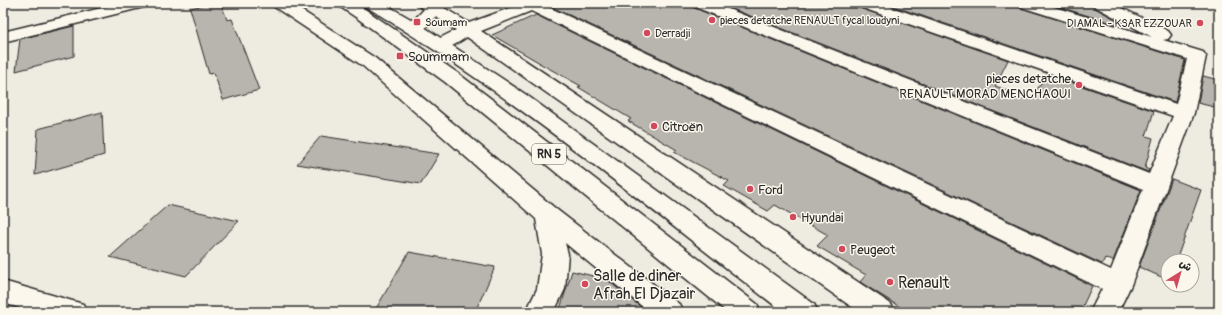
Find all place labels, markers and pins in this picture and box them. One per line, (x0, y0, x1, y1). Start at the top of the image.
place label: pieces detatche RENAULT fycal loudyni (720, 14, 899, 27)
marker: pieces detatche RENAULT fycal loudyni (707, 15, 717, 25)
place label: Soumam (425, 16, 467, 29)
marker: Soumam (412, 17, 422, 27)
place label: DIAMAL - KSAR EZZOUAR (1067, 17, 1192, 30)
marker: DIAMAL - KSAR EZZOUAR (1195, 18, 1205, 28)
place label: Derradji (655, 27, 690, 40)
marker: Derradji (642, 28, 652, 38)
place label: Soummam (408, 49, 469, 65)
marker: Soummam (395, 51, 405, 61)
place label: pieces detatche RENAULT MORAD MENCHAOUI (899, 71, 1072, 102)
marker: pieces detatche RENAULT MORAD MENCHAOUI (1074, 80, 1084, 90)
place label: Citroën (662, 119, 703, 135)
marker: Citroën (649, 121, 659, 131)
place label: Ford (758, 182, 783, 198)
marker: Ford (745, 184, 755, 194)
place label: Hyundai (801, 210, 843, 226)
marker: Hyundai (788, 212, 798, 222)
place label: Peugeot (850, 242, 896, 258)
marker: Peugeot (837, 244, 847, 254)
place label: Salle de diner Afrah El Djazair (593, 266, 695, 304)
place label: Renault (898, 273, 950, 293)
marker: Renault (885, 277, 895, 287)
marker: Salle de diner Afrah El Djazair (580, 279, 590, 289)

